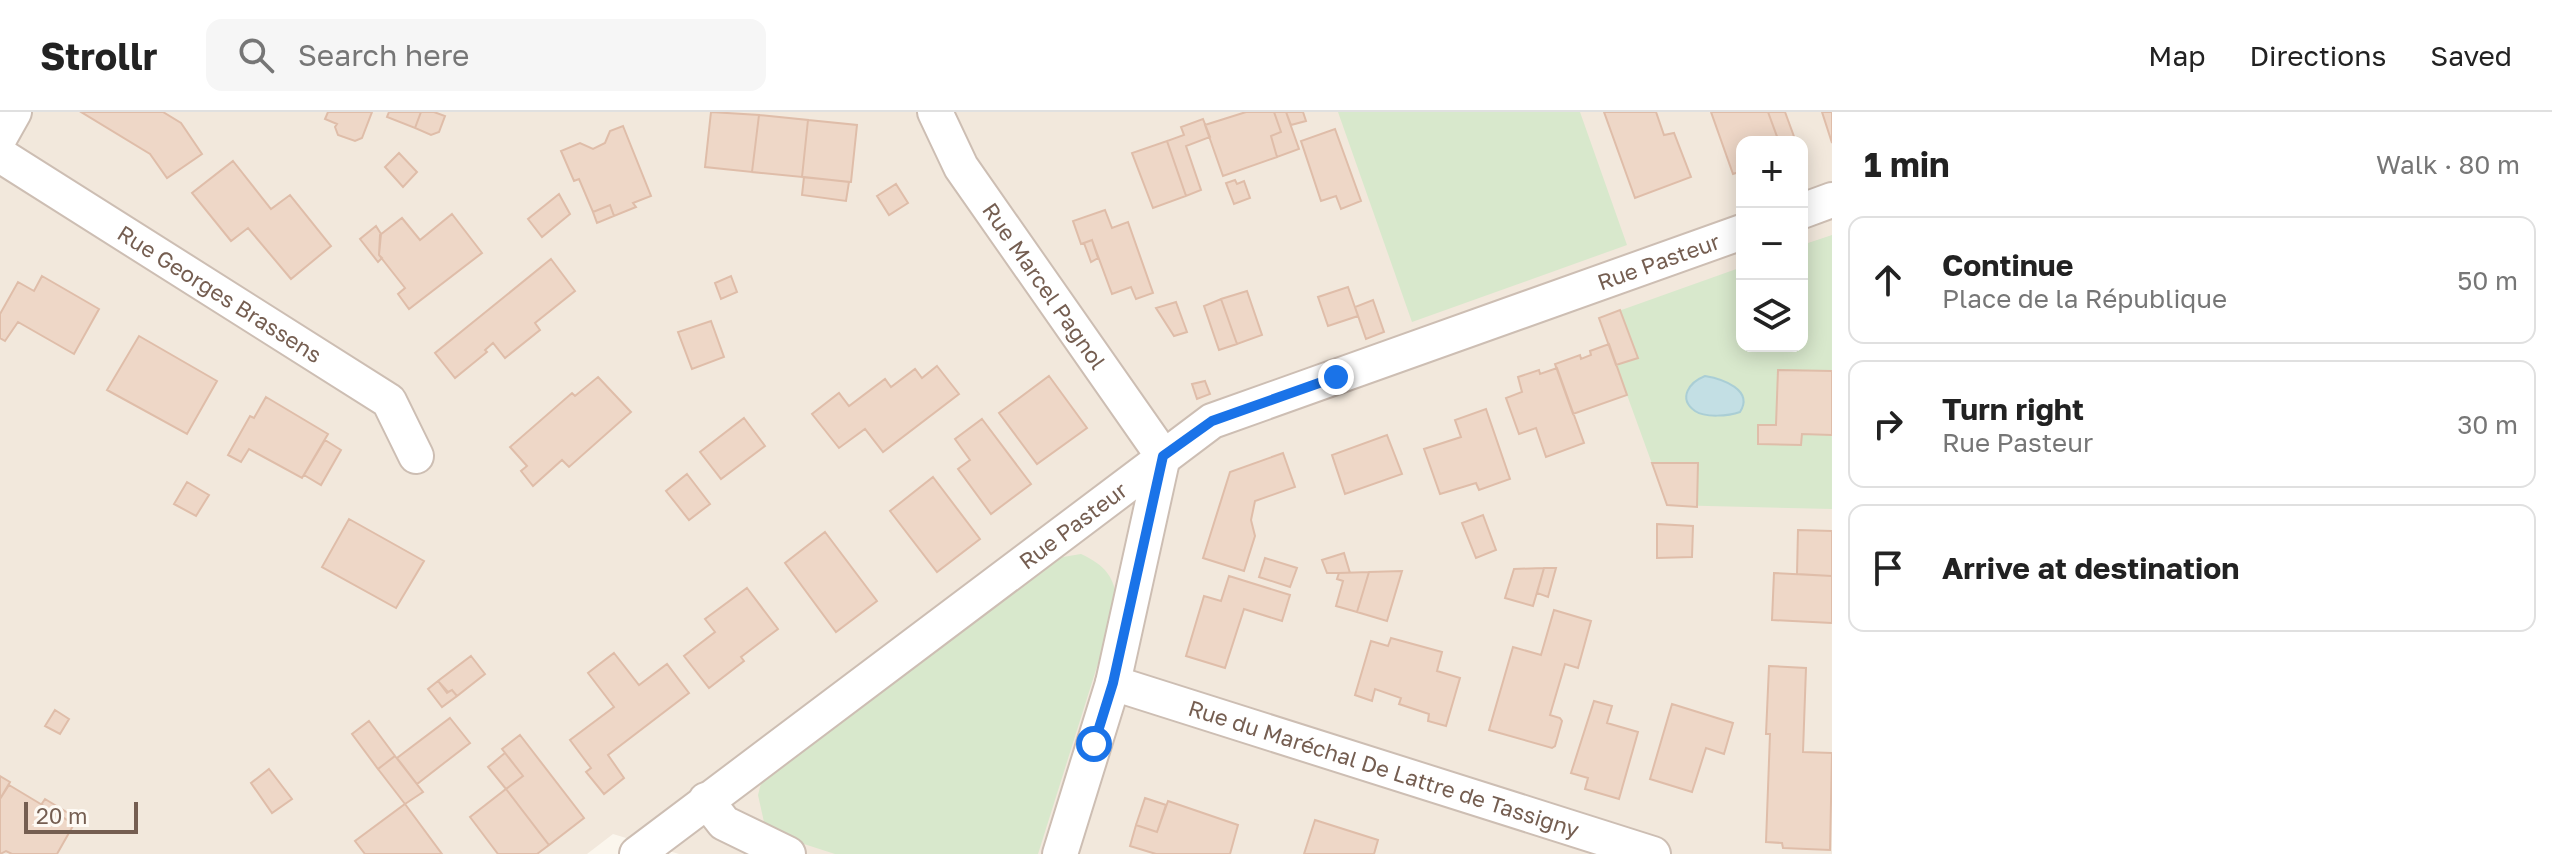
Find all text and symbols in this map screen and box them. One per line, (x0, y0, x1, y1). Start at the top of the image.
search box (206, 19, 766, 91)
text: Strollr (40, 33, 158, 78)
icon: search (234, 33, 278, 77)
text: Search here (298, 37, 470, 73)
text: Map (2148, 39, 2205, 72)
text: Directions (2249, 39, 2386, 72)
text: Saved (2430, 39, 2512, 72)
map controls (1736, 136, 1808, 352)
button: + (1736, 136, 1808, 208)
text: 1 min (1864, 144, 1950, 184)
text: Walk · 80 m (2376, 149, 2520, 180)
street label: Rue Marcel Pagnol (977, 197, 1112, 374)
button: − (1736, 208, 1808, 280)
street label: Rue Georges Brassens (113, 219, 327, 368)
street label: Rue Pasteur (1594, 227, 1724, 295)
text: Continue (1942, 247, 2073, 283)
icon: ahead (1866, 258, 1910, 302)
text: 50 m (2457, 265, 2518, 296)
button: layers (1736, 280, 1808, 352)
text: Place de la République (1942, 283, 2227, 314)
route end (1318, 359, 1354, 395)
text: Turn right (1942, 391, 2084, 427)
icon: right (1866, 402, 1910, 446)
text: 30 m (2457, 409, 2518, 440)
text: Rue Pasteur (1942, 427, 2093, 458)
street label: Rue Pasteur (1014, 476, 1132, 574)
icon: arrive (1866, 546, 1910, 590)
text: Arrive at destination (1942, 550, 2239, 586)
street label: Rue du Maréchal De Lattre de Tassigny (1185, 694, 1583, 843)
route start (1076, 726, 1112, 762)
scale bar (24, 798, 138, 834)
text: 20 m (36, 802, 87, 829)

